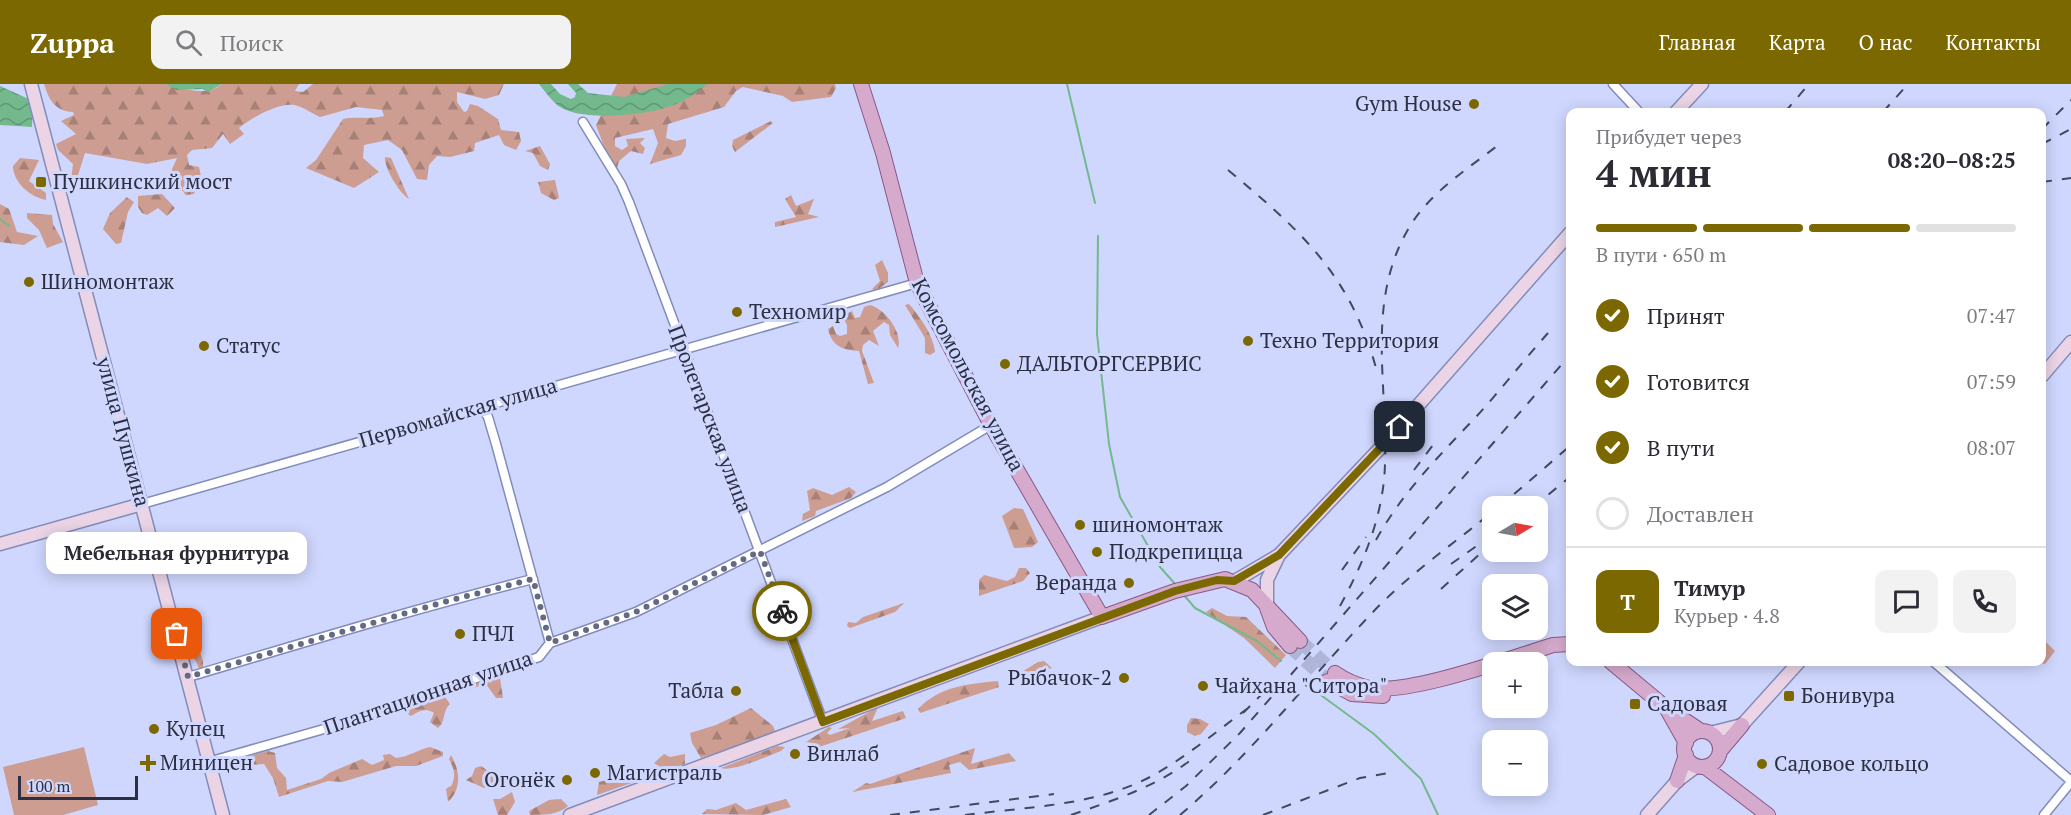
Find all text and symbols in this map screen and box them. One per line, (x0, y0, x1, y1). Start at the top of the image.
search box (151, 15, 571, 69)
text: Zuppa (30, 24, 115, 61)
icon: search (172, 26, 205, 59)
text: Поиск (220, 28, 283, 57)
text: Главная (1659, 28, 1736, 56)
text: Карта (1769, 28, 1826, 56)
text: О нас (1859, 28, 1912, 56)
text: Контакты (1945, 28, 2041, 56)
place label: Gym House (1355, 89, 1462, 117)
marker: Gym House (1467, 97, 1481, 111)
text: Прибудет через (1596, 123, 1742, 150)
text: 08:20–08:25 (1888, 145, 2016, 174)
text: 4 мин (1596, 146, 1712, 198)
place label: Пушкинский мост (53, 167, 232, 195)
marker: Пушкинский мост (34, 175, 48, 189)
text: В пути · 650 m (1596, 241, 1726, 268)
place label: Шиномонтаж (41, 267, 175, 295)
street label: Комсомольская улица (906, 273, 1032, 476)
marker: Шиномонтаж (22, 275, 36, 289)
place label: Техномир (749, 297, 846, 325)
icon: check (1596, 299, 1629, 332)
text: Принят (1647, 301, 1725, 330)
text: 07:47 (1967, 302, 2016, 329)
marker: Техномир (730, 305, 744, 319)
street label: Пролетарская улица (662, 321, 760, 517)
place label: Техно Территория (1260, 326, 1439, 354)
place label: Статус (216, 331, 281, 359)
marker: Техно Территория (1241, 334, 1255, 348)
marker: Статус (197, 339, 211, 353)
place label: ДАЛЬТОРГСЕРВИС (1017, 349, 1202, 377)
street label: улица Пушкина (90, 353, 157, 510)
marker: ДАЛЬТОРГСЕРВИС (998, 357, 1012, 371)
icon: check (1596, 365, 1629, 398)
text: Готовится (1647, 367, 1750, 396)
text: 07:59 (1967, 368, 2016, 395)
street label: Первомайская улица (355, 370, 560, 454)
pin (1374, 401, 1425, 452)
icon: home (1383, 410, 1416, 443)
icon: check (1596, 431, 1629, 464)
text: В пути (1647, 433, 1715, 462)
text: 08:07 (1967, 434, 2016, 461)
north arrow (1482, 496, 1548, 562)
map controls (1482, 496, 1548, 796)
text: Доставлен (1647, 499, 1754, 528)
place label: шиномонтаж (1092, 510, 1224, 538)
marker: шиномонтаж (1073, 518, 1087, 532)
callout: Мебельная фурнитура (46, 532, 308, 574)
place label: Подкрепицца (1109, 537, 1244, 565)
text: Мебельная фурнитура (64, 539, 289, 566)
marker: Подкрепицца (1090, 545, 1104, 559)
place label: Веранда (1036, 568, 1117, 596)
button: chat (1875, 570, 1938, 633)
button: phone (1953, 570, 2016, 633)
text: Тимур (1674, 573, 1745, 602)
button: layers (1482, 574, 1548, 640)
marker: Веранда (1122, 576, 1136, 590)
courier (752, 581, 812, 641)
text: Т (1620, 587, 1635, 616)
icon: bike (766, 595, 799, 628)
text: Курьер · 4.8 (1674, 602, 1780, 629)
pin (151, 608, 202, 659)
icon: bag (160, 617, 193, 650)
place label: ПЧЛ (472, 619, 514, 647)
marker: ПЧЛ (453, 627, 467, 641)
street label: Плантационная улица (320, 643, 536, 741)
button: + (1482, 652, 1548, 718)
place label: Рыбачок-2 (1008, 663, 1112, 691)
marker: Рыбачок-2 (1117, 671, 1131, 685)
place label: Чайхана "Ситора" (1215, 671, 1387, 699)
place label: Табла (668, 676, 724, 704)
marker: Чайхана "Ситора" (1196, 679, 1210, 693)
place label: Бонивура (1801, 681, 1895, 709)
marker: Табла (729, 684, 743, 698)
place label: Садовая (1647, 689, 1728, 717)
marker: Бонивура (1782, 689, 1796, 703)
marker: Садовая (1628, 697, 1642, 711)
place label: Купец (166, 714, 225, 742)
marker: Купец (147, 722, 161, 736)
button: − (1482, 730, 1548, 796)
place label: Винлаб (807, 739, 879, 767)
marker: Винлаб (788, 747, 802, 761)
place label: Миницен (160, 748, 253, 776)
place label: Садовое кольцо (1774, 749, 1929, 777)
marker: Миницен (141, 756, 155, 770)
marker: Садовое кольцо (1755, 757, 1769, 771)
place label: Магистраль (607, 758, 722, 786)
place label: Огонёк (484, 765, 556, 793)
marker: Магистраль (588, 766, 602, 780)
scale bar (18, 773, 138, 800)
marker: Огонёк (560, 773, 574, 787)
text: 100 m (27, 775, 70, 797)

